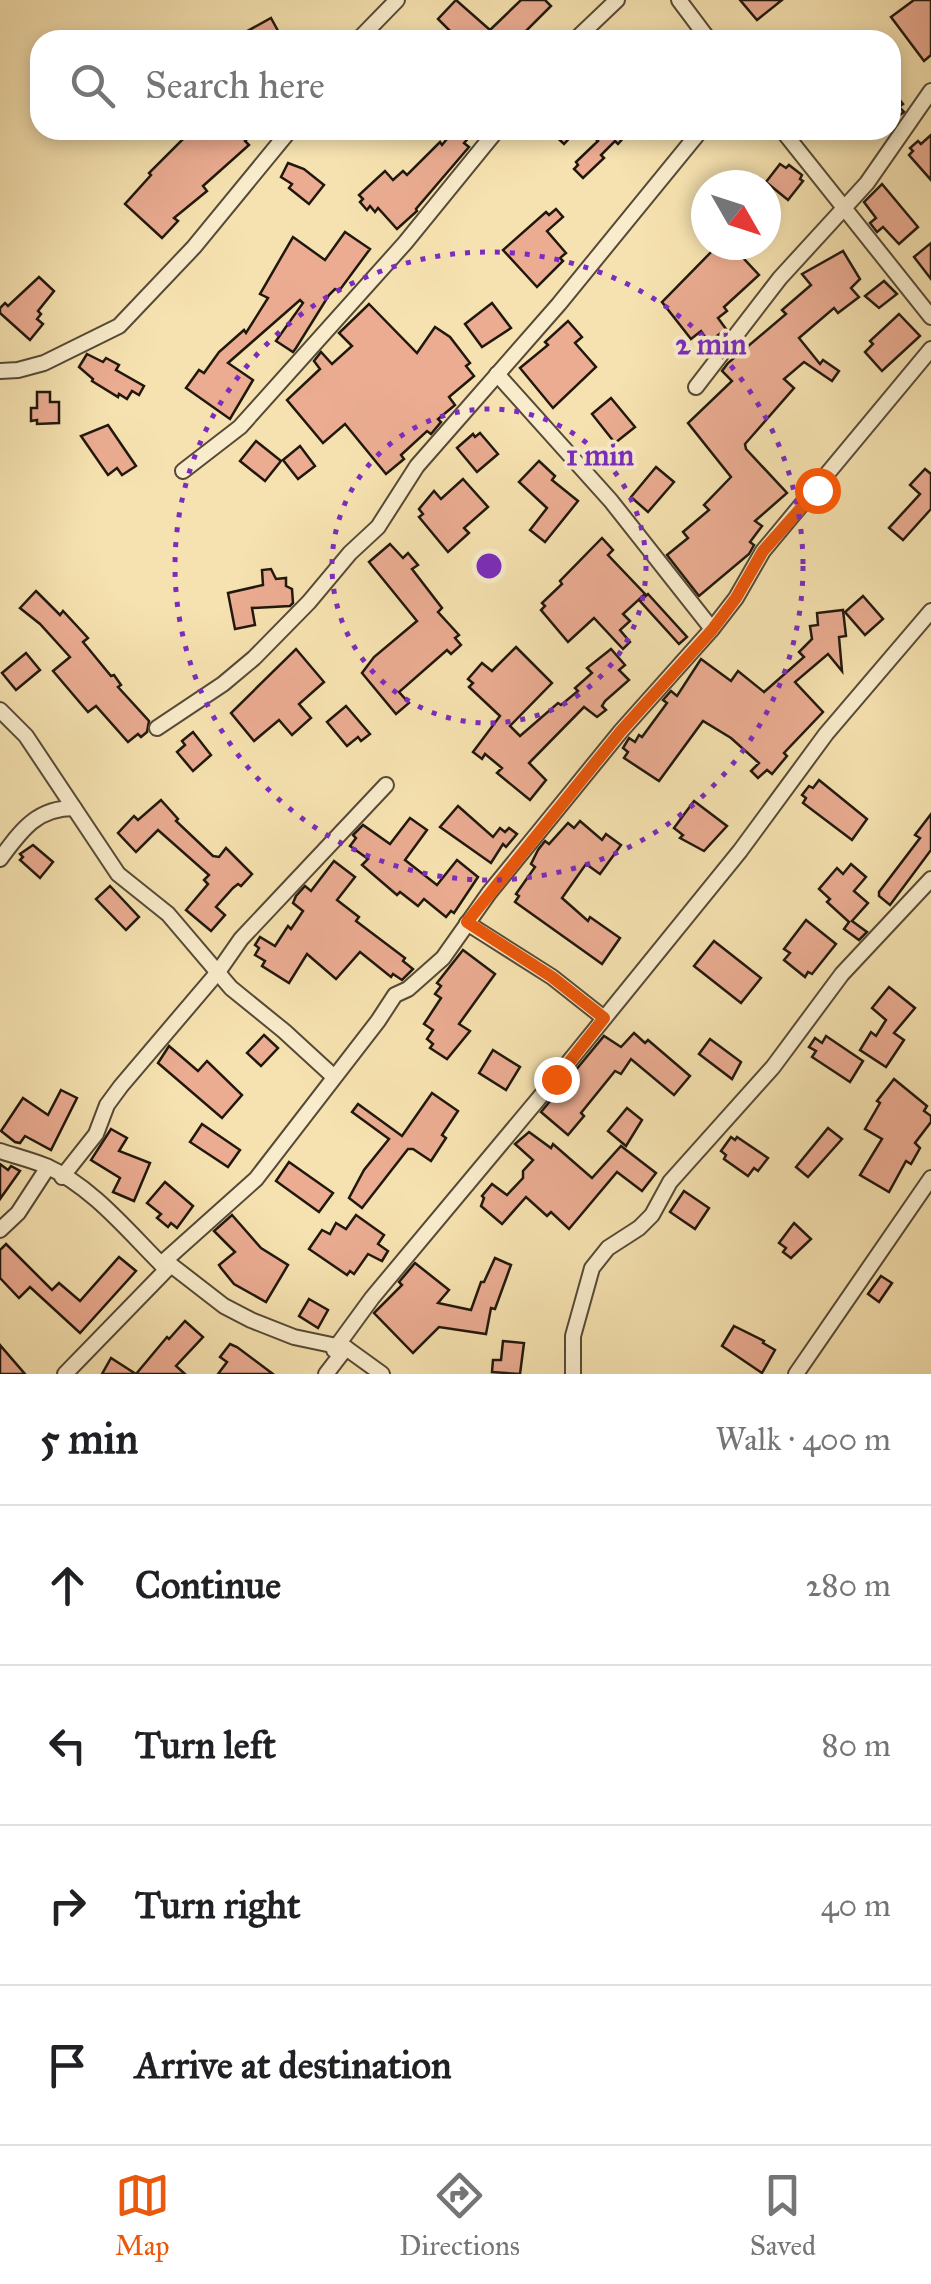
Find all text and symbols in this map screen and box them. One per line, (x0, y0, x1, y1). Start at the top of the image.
search box (30, 30, 901, 140)
icon: search (65, 58, 120, 113)
text: Search here (145, 62, 325, 108)
north arrow (691, 170, 781, 260)
text: 2 min (676, 326, 747, 362)
text: 1 min (566, 437, 635, 473)
route start (795, 468, 841, 514)
centre of rings (471, 548, 507, 584)
route end (534, 1057, 580, 1103)
text: 5 min (40, 1413, 138, 1465)
text: Walk · 400 m (716, 1420, 891, 1459)
icon: ahead (40, 1558, 95, 1613)
text: Continue (135, 1562, 281, 1608)
text: 280 m (806, 1566, 891, 1605)
icon: left (40, 1718, 95, 1773)
text: Turn left (135, 1722, 276, 1768)
text: 80 m (822, 1726, 891, 1765)
icon: right (40, 1878, 95, 1933)
text: Turn right (135, 1882, 301, 1928)
text: 40 m (821, 1886, 891, 1925)
icon: arrive (40, 2038, 95, 2093)
text: Arrive at destination (135, 2042, 452, 2088)
tab: Map (115, 2168, 170, 2263)
tab: Directions (399, 2168, 520, 2263)
tab: Saved (750, 2168, 816, 2263)

